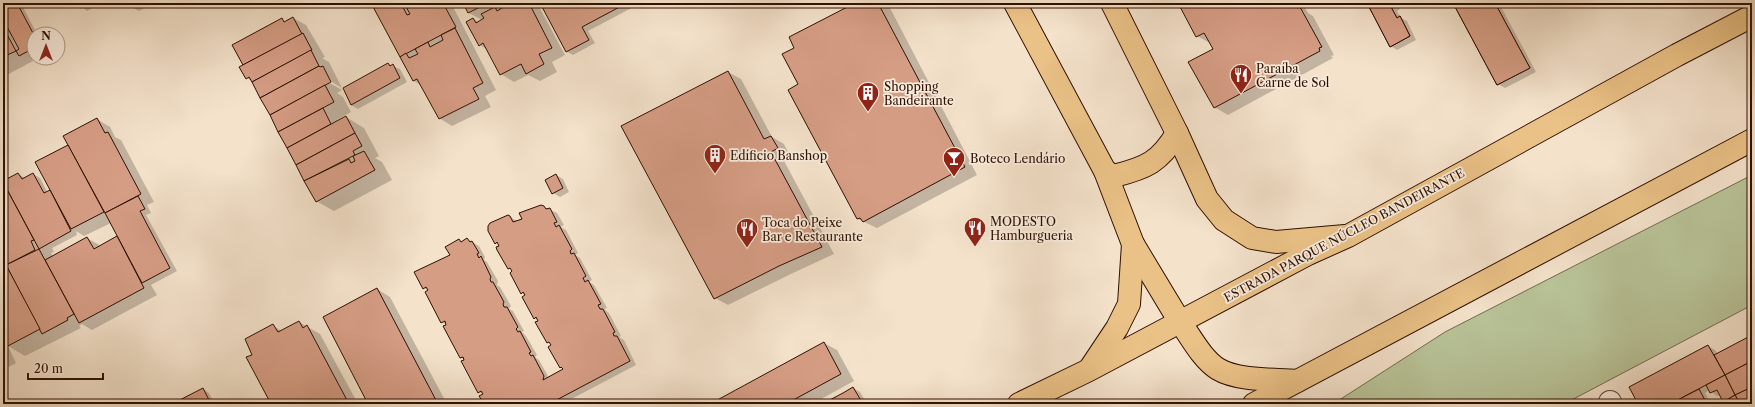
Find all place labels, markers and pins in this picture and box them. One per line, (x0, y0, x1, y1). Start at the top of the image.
place label: Paraíba Carne de Sol (1256, 61, 1330, 90)
restaurant icon: Paraíba Carne de Sol (1228, 62, 1254, 95)
place label: Shopping Bandeirante (884, 79, 954, 108)
building icon: Shopping Bandeirante (855, 80, 881, 113)
building icon: Edíficio Banshop (702, 142, 728, 175)
bar icon: Boteco Lendário (941, 145, 967, 178)
place label: Edíficio Banshop (730, 148, 827, 163)
place label: Boteco Lendário (970, 151, 1065, 166)
place label: MODESTO Hamburgueria (990, 214, 1073, 243)
place label: Toca do Peixe Bar e Restaurante (762, 215, 863, 244)
restaurant icon: MODESTO Hamburgueria (962, 215, 988, 248)
restaurant icon: Toca do Peixe Bar e Restaurante (734, 216, 760, 249)

